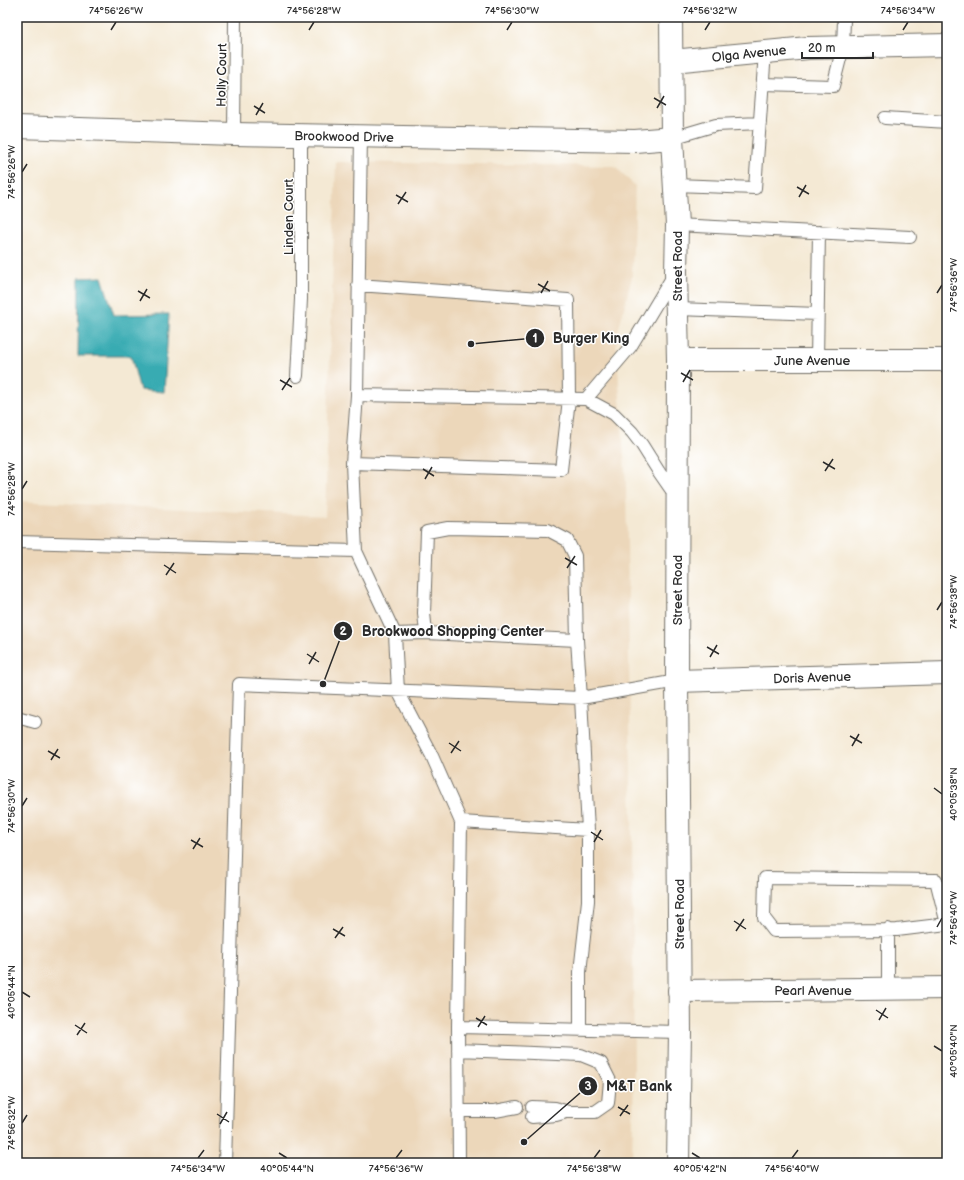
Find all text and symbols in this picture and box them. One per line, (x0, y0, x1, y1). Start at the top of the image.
text: 74°56'26"W (89, 5, 143, 17)
text: 74°56'28"W (287, 5, 341, 17)
text: 74°56'30"W (485, 5, 539, 17)
text: 74°56'32"W (683, 5, 737, 17)
text: 74°56'34"W (881, 5, 935, 17)
scale bar (802, 34, 873, 60)
text: 20 m (808, 41, 835, 56)
street label: Olga Avenue (711, 42, 787, 66)
street label: Holly Court (213, 43, 231, 107)
street label: Brookwood Drive (294, 128, 394, 146)
text: 74°56'26"W (6, 145, 18, 199)
street label: Linden Court (281, 179, 297, 255)
street label: Street Road (670, 231, 686, 301)
text: 74°56'36"W (948, 258, 960, 312)
callout: Burger King (525, 325, 638, 351)
text: Burger King (553, 330, 629, 347)
text: 1 (532, 331, 538, 346)
street label: June Avenue (774, 353, 850, 369)
text: 74°56'28"W (6, 462, 18, 516)
street label: Street Road (670, 555, 686, 625)
text: 74°56'38"W (948, 575, 960, 629)
callout: Brookwood Shopping Center (333, 618, 552, 644)
text: Brookwood Shopping Center (362, 623, 545, 640)
text: 2 (339, 624, 347, 639)
street label: Doris Avenue (773, 669, 852, 687)
text: 40°05'38"N (948, 767, 960, 821)
text: 74°56'30"W (6, 779, 18, 833)
street label: Street Road (672, 879, 688, 949)
text: 74°56'40"W (948, 891, 960, 945)
text: 40°05'44"N (6, 965, 18, 1019)
street label: Pearl Avenue (774, 983, 852, 999)
text: 40°05'40"N (948, 1024, 960, 1078)
callout: M&T Bank (578, 1073, 680, 1099)
text: M&T Bank (606, 1078, 673, 1095)
text: 3 (584, 1079, 592, 1094)
text: 74°56'32"W (6, 1096, 18, 1150)
text: 74°56'34"W (171, 1163, 225, 1175)
text: 40°05'44"N (260, 1163, 314, 1175)
text: 74°56'36"W (369, 1163, 423, 1175)
text: 74°56'38"W (567, 1163, 621, 1175)
text: 40°05'42"N (673, 1163, 727, 1175)
text: 74°56'40"W (765, 1163, 819, 1175)

